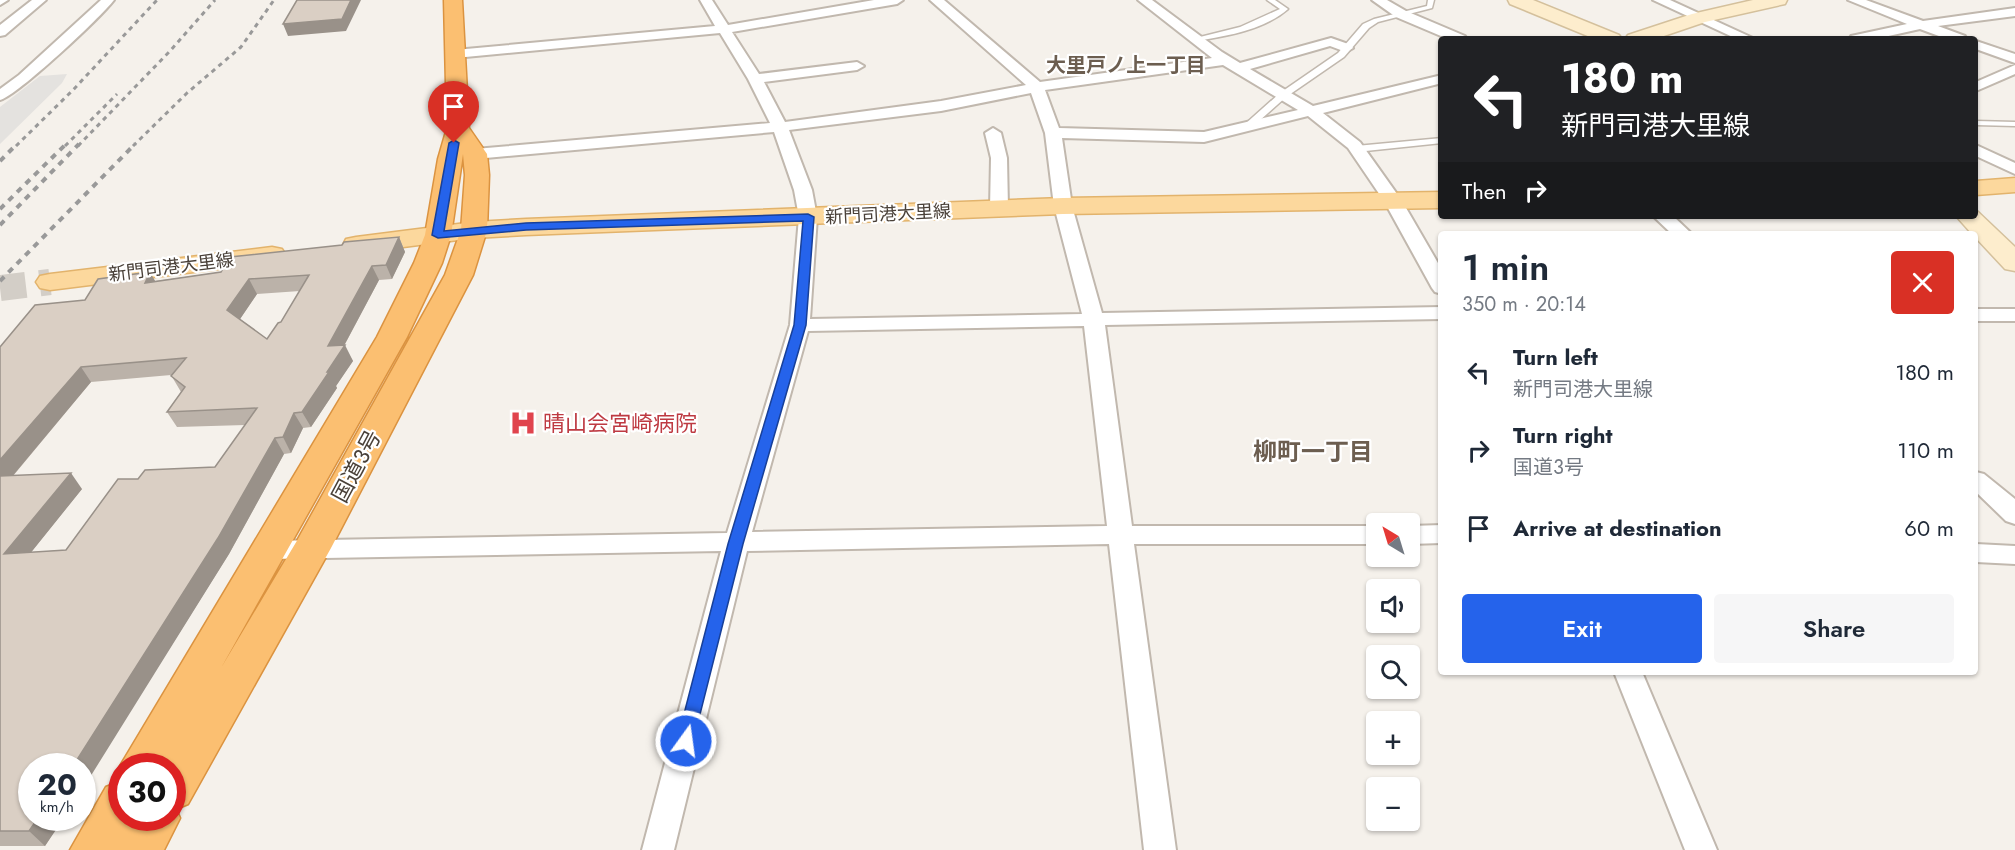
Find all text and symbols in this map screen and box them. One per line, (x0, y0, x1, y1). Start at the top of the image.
text: 180 m (1561, 48, 1684, 109)
district label: 大里戸ノ上一丁目 (1046, 51, 1206, 80)
icon: left (1462, 60, 1540, 138)
pin (428, 81, 479, 143)
icon: arrive (437, 90, 470, 123)
text: 新門司港大里線 (1561, 106, 1750, 145)
icon: right (1519, 174, 1552, 207)
text: Then (1462, 175, 1507, 207)
street label: 新門司港大里線 (824, 198, 952, 230)
text: 1 min (1462, 241, 1549, 293)
street label: 新門司港大里線 (107, 246, 235, 288)
button: close (1891, 251, 1954, 314)
text: 350 m · 20:14 (1462, 290, 1586, 319)
text: Turn left (1513, 341, 1598, 373)
icon: left (1462, 356, 1495, 389)
text: 180 m (1895, 356, 1954, 388)
text: 新門司港大里線 (1513, 375, 1653, 404)
place label: 晴山会宮崎病院 (543, 407, 697, 439)
hospital icon: 晴山会宮崎病院 (508, 408, 538, 438)
text: Turn right (1513, 419, 1613, 451)
street label: 国道3号 (324, 424, 388, 508)
district label: 柳町一丁目 (1253, 434, 1373, 469)
icon: right (1462, 434, 1495, 467)
text: 110 m (1897, 434, 1954, 466)
text: 国道3号 (1513, 453, 1584, 482)
icon: arrive (1462, 512, 1495, 545)
text: Arrive at destination (1513, 512, 1722, 544)
text: 60 m (1904, 512, 1954, 544)
north arrow (1366, 513, 1420, 567)
map controls (1366, 513, 1420, 831)
button: sound (1366, 579, 1420, 633)
button: Exit (1462, 594, 1702, 663)
button: Share (1714, 594, 1954, 663)
button: search (1366, 645, 1420, 699)
position arrow (654, 709, 718, 773)
button: + (1366, 711, 1420, 765)
speed limit sign: 30 (108, 753, 186, 831)
text: 20 (37, 763, 77, 806)
button: − (1366, 777, 1420, 831)
text: km/h (40, 796, 74, 818)

